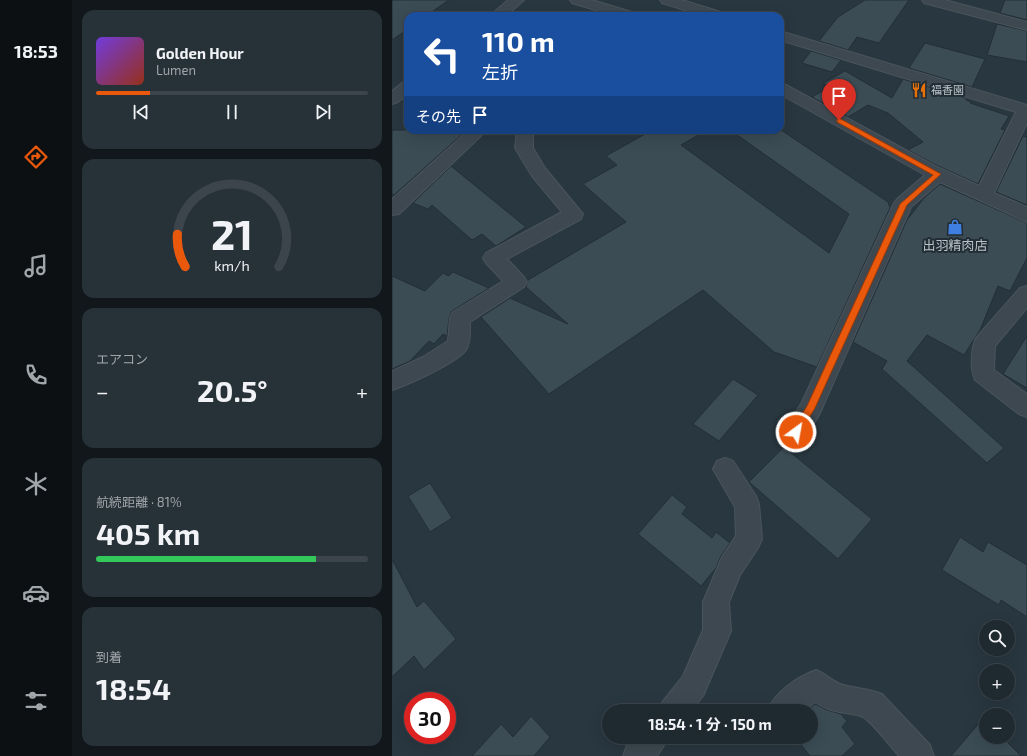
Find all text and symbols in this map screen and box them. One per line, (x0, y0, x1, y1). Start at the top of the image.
text: 110 m (482, 24, 555, 58)
icon: left (416, 28, 468, 80)
text: 18:53 (14, 40, 58, 62)
text: Golden Hour (156, 44, 244, 62)
text: 左折 (482, 61, 518, 83)
text: Lumen (156, 62, 196, 78)
pin (822, 79, 856, 120)
restaurant icon: 福香園 (910, 81, 928, 99)
place label: 福香園 (931, 83, 964, 96)
icon: arrive (828, 85, 850, 107)
icon: previous (130, 101, 152, 123)
icon: pause (221, 101, 243, 123)
icon: next (312, 101, 334, 123)
icon: arrive (469, 104, 491, 126)
text: その先 (416, 107, 461, 125)
icon: directions (22, 143, 50, 171)
text: 21 (211, 208, 253, 258)
shop icon: 出羽精肉店 (946, 218, 964, 236)
place label: 出羽精肉店 (922, 237, 988, 253)
icon: music (22, 252, 50, 280)
text: km/h (214, 256, 250, 273)
text: エアコン (96, 351, 148, 367)
icon: phone (22, 361, 50, 389)
text: 20.5° (197, 372, 268, 408)
text: − (96, 378, 109, 404)
text: + (356, 378, 368, 404)
position arrow (775, 411, 817, 453)
icon: climate (22, 470, 50, 498)
text: 航続距離 · 81% (96, 494, 182, 510)
text: 405 km (96, 515, 200, 551)
icon: car (22, 579, 50, 607)
map controls (979, 620, 1015, 744)
button: search (979, 620, 1015, 656)
text: 到着 (96, 649, 122, 665)
button: + (979, 664, 1015, 700)
text: 18:54 (96, 670, 171, 706)
icon: filters (22, 687, 50, 715)
speed limit sign: 30 (404, 692, 456, 744)
button: − (979, 708, 1015, 744)
text: 18:54 · 1 分 · 150 m (648, 715, 772, 733)

